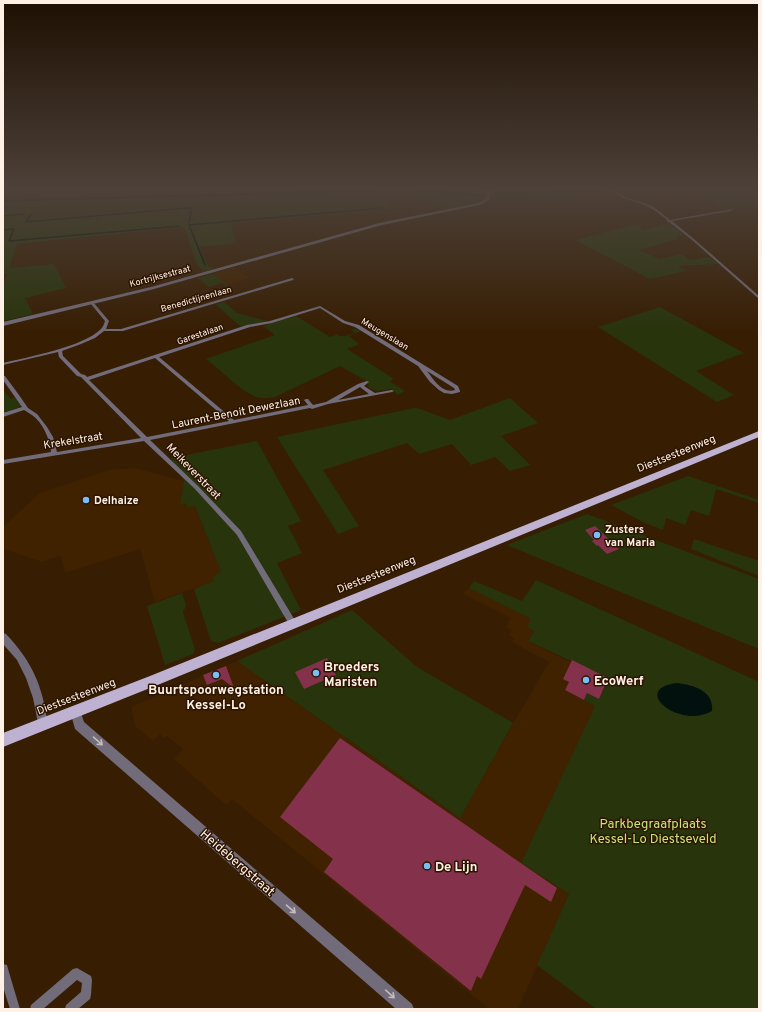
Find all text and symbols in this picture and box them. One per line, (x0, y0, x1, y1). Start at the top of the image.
street label: Kortrijksestraat (129, 263, 192, 290)
street label: Benedictijnenlaan (159, 284, 233, 315)
street label: Meugenslaan (359, 316, 410, 353)
street label: Garestalaan (176, 321, 225, 348)
street label: Laurent-Benoit Dewezlaan (171, 394, 302, 432)
street label: Krekelstraat (42, 429, 104, 453)
street label: Diestsesteenweg (635, 432, 718, 476)
street label: Meikeverstraat (163, 441, 224, 503)
place label: Delhaize (94, 494, 139, 508)
marker: Delhaize (81, 495, 91, 505)
place label: Zusters van Maria (605, 523, 655, 550)
marker: Zusters van Maria (592, 530, 602, 540)
street label: Diestsesteenweg (335, 553, 418, 597)
place label: Broeders Maristen (324, 660, 379, 691)
marker: Broeders Maristen (311, 668, 321, 678)
marker: Buurtspoorwegstation Kessel-Lo (211, 670, 221, 680)
place label: EcoWerf (594, 674, 644, 690)
street label: Diestsesteenweg (35, 675, 118, 718)
marker: EcoWerf (581, 675, 591, 685)
place label: Buurtspoorwegstation Kessel-Lo (148, 683, 284, 714)
one-way arrow (92, 737, 103, 746)
park label: Parkbegraafplaats Kessel-Lo Diestseveld (590, 817, 717, 848)
street label: Heidebergstraat (196, 827, 277, 900)
place label: De Lijn (435, 860, 477, 876)
marker: De Lijn (422, 861, 432, 871)
one-way arrow (286, 904, 297, 913)
one-way arrow (384, 989, 395, 998)

